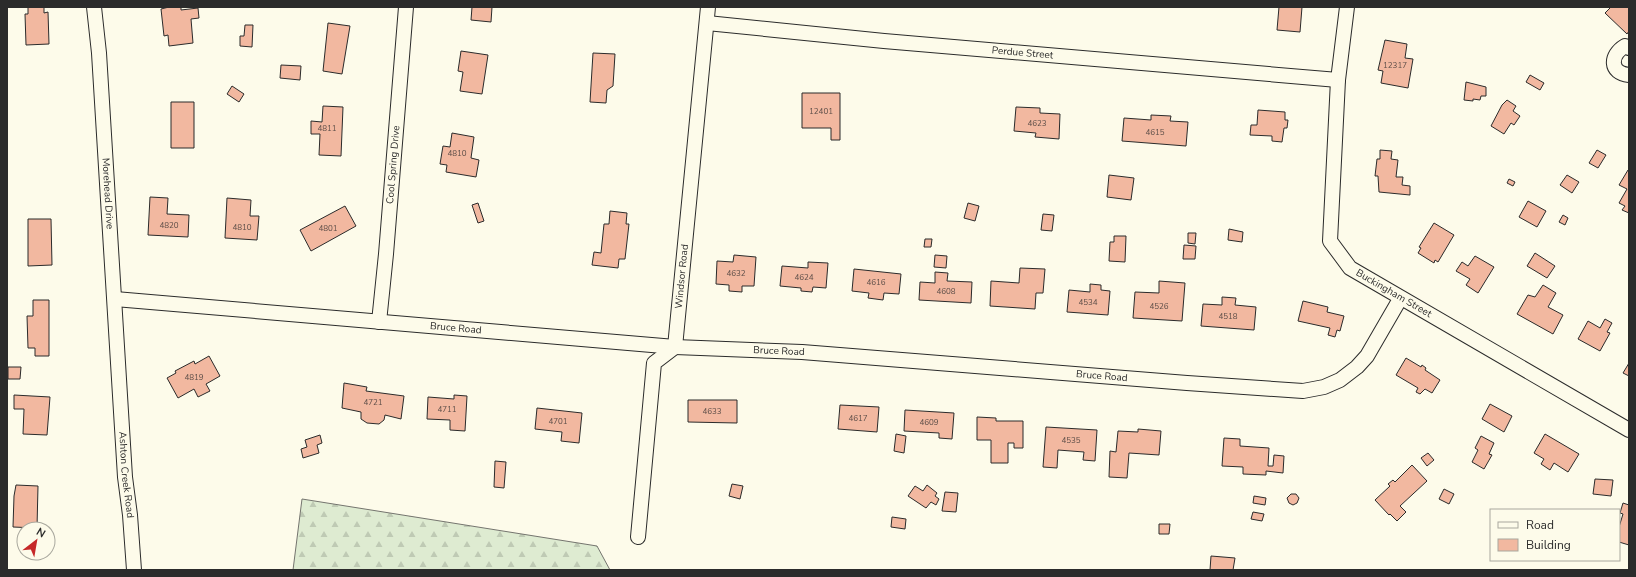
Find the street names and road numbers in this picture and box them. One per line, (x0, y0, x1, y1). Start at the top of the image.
street label: Perdue Street (991, 43, 1054, 63)
street label: Cool Spring Drive (383, 125, 403, 205)
street label: Morehead Drive (98, 157, 117, 230)
street label: Windsor Road (672, 243, 692, 309)
street label: Buckingham Street (1353, 266, 1435, 321)
street label: Bruce Road (429, 319, 482, 337)
street label: Bruce Road (753, 343, 805, 359)
street label: Bruce Road (1076, 367, 1128, 385)
street label: Ashton Creek Road (115, 431, 137, 519)

